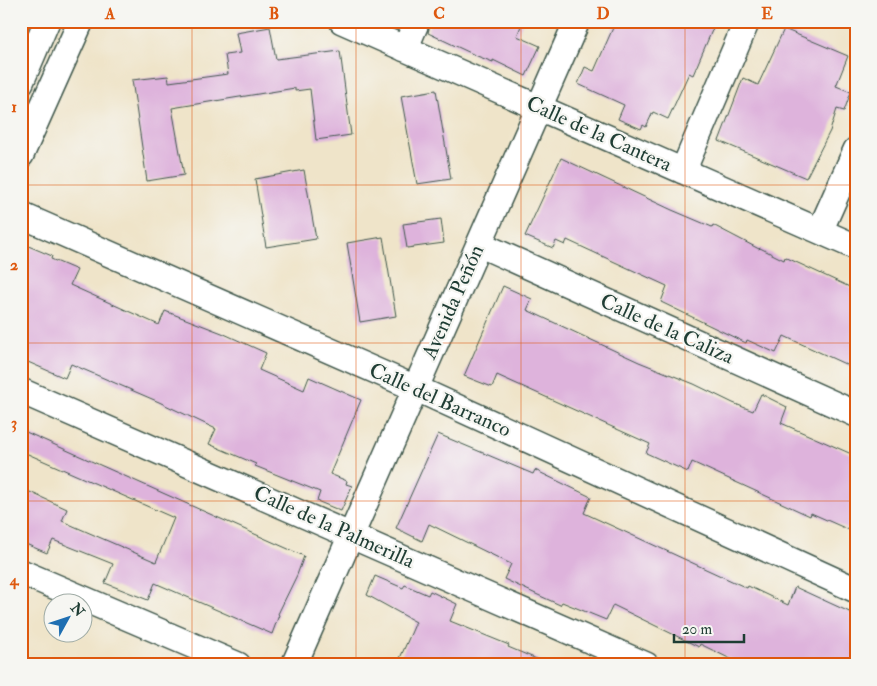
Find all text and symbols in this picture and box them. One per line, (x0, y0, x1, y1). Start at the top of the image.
text: A (104, 4, 116, 24)
text: B (269, 4, 279, 24)
text: C (433, 4, 445, 24)
text: D (596, 4, 610, 24)
text: E (761, 4, 773, 24)
street label: Calle de la Cantera (522, 90, 676, 178)
text: 1 (11, 97, 17, 117)
street label: Avenida Peñón (415, 240, 490, 364)
text: 2 (10, 255, 18, 275)
street label: Calle de la Caliza (596, 287, 738, 371)
street label: Calle del Barranco (365, 357, 515, 443)
text: 3 (11, 413, 17, 433)
street label: Calle de la Palmerilla (249, 479, 419, 575)
text: 4 (9, 570, 20, 590)
north arrow (42, 594, 92, 644)
text: N (66, 599, 88, 621)
scale bar (674, 611, 744, 643)
text: 20 m (682, 620, 712, 639)

